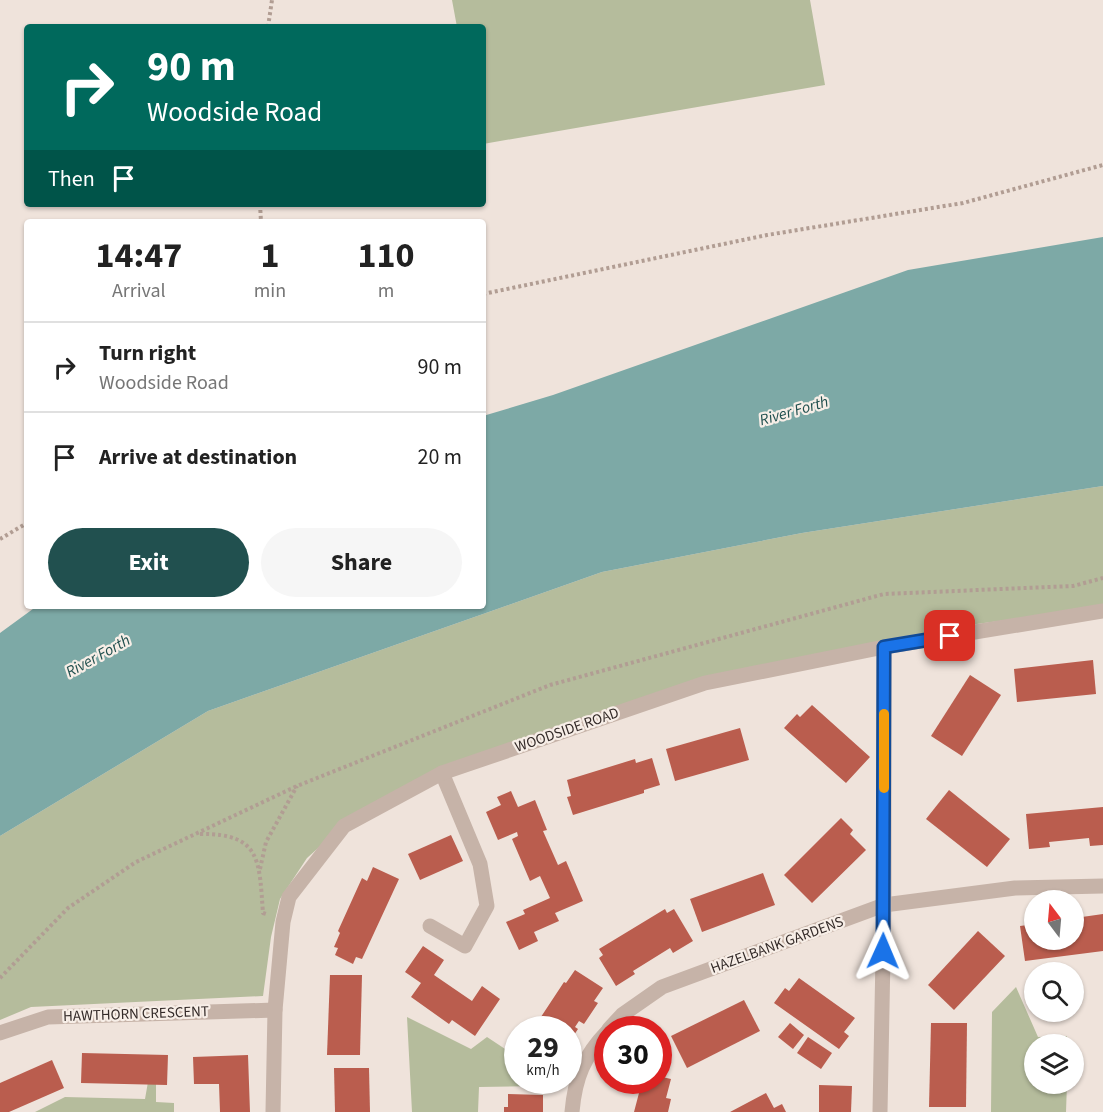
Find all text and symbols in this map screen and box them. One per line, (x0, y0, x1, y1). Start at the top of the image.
text: 90 m (147, 37, 236, 97)
icon: right (48, 48, 126, 126)
text: Woodside Road (147, 93, 322, 132)
icon: arrive (107, 162, 140, 195)
text: Then (48, 163, 95, 195)
text: 14:47 (95, 230, 182, 281)
text: 1 (260, 230, 279, 281)
text: 110 (358, 230, 415, 281)
text: Arrival (112, 277, 166, 305)
text: min (254, 277, 286, 305)
text: m (378, 277, 394, 305)
text: Turn right (99, 337, 196, 369)
icon: right (48, 351, 81, 384)
text: 90 m (417, 351, 462, 383)
text: Woodside Road (99, 369, 229, 397)
water label: River Forth (757, 391, 831, 431)
icon: arrive (48, 441, 81, 474)
text: Arrive at destination (99, 441, 297, 473)
text: 20 m (417, 441, 462, 473)
button: Exit (48, 528, 249, 597)
button: Share (261, 528, 462, 597)
pin (924, 610, 975, 661)
icon: arrive (933, 619, 966, 652)
water label: River Forth (62, 629, 134, 683)
street label: WOODSIDE ROAD (512, 702, 622, 758)
north arrow (1024, 890, 1084, 950)
map controls (1024, 890, 1084, 1094)
street label: HAZELBANK GARDENS (708, 911, 846, 979)
position arrow (851, 919, 915, 983)
button: search (1024, 962, 1084, 1022)
street label: HAWTHORN CRESCENT (63, 1001, 209, 1027)
speed limit sign: 30 (594, 1016, 672, 1094)
text: 29 (527, 1026, 559, 1069)
button: layers (1024, 1034, 1084, 1094)
text: km/h (526, 1060, 560, 1081)

